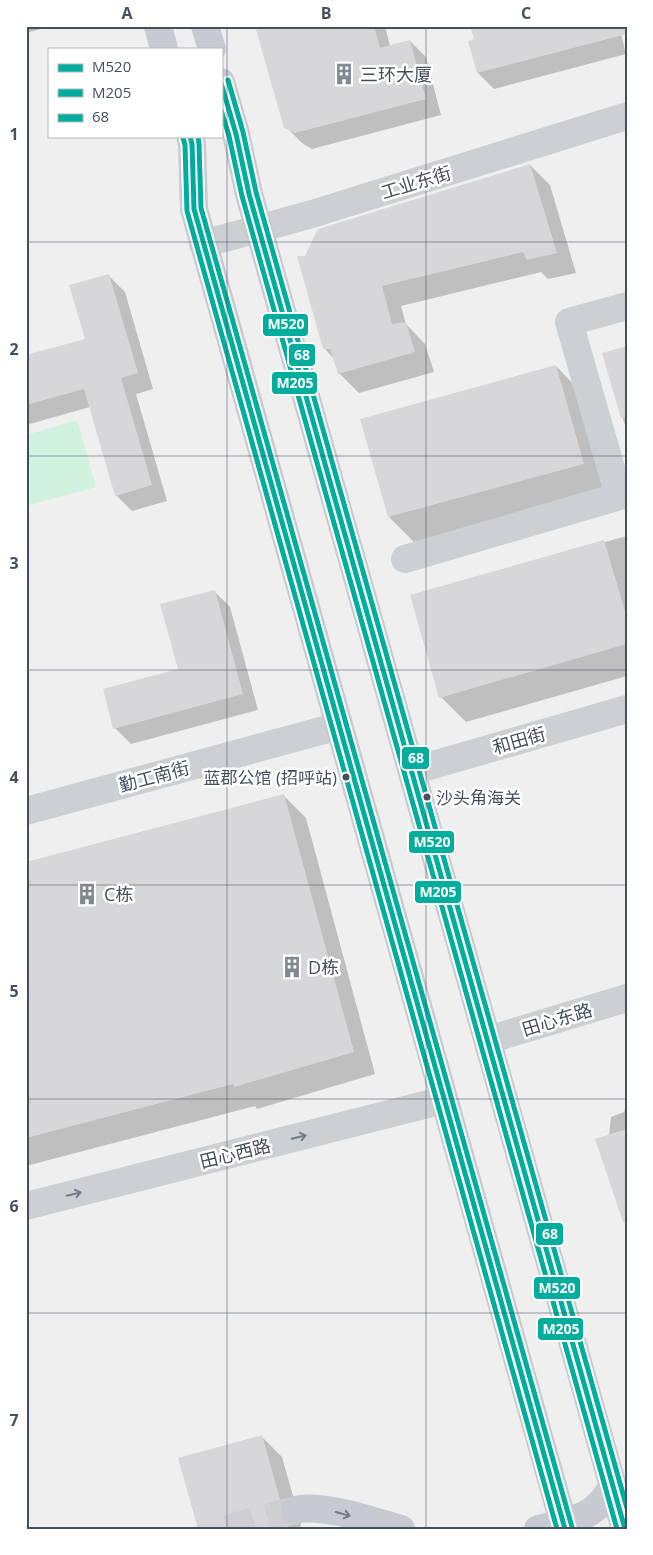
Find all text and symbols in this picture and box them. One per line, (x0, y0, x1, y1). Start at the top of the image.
text: A (121, 2, 133, 24)
text: B (321, 2, 331, 24)
text: C (521, 2, 531, 24)
legend (48, 48, 222, 138)
text: M520 (92, 56, 131, 76)
building icon: 三环大厦 (331, 61, 357, 87)
place label: 三环大厦 (360, 62, 432, 86)
text: M205 (92, 82, 131, 102)
text: 68 (92, 106, 109, 126)
text: 1 (9, 123, 19, 145)
street label: 工业东街 (378, 160, 454, 204)
line badge: M520 (262, 313, 309, 337)
text: M520 (267, 314, 305, 333)
text: 2 (9, 338, 19, 360)
line badge: 68 (288, 343, 316, 367)
text: 68 (294, 345, 310, 364)
line badge: M205 (271, 371, 318, 395)
text: M205 (276, 373, 314, 392)
text: 3 (9, 552, 19, 574)
street label: 和田街 (490, 721, 548, 759)
line badge: 68 (401, 746, 430, 770)
text: 68 (408, 748, 424, 767)
street label: 勤工南街 (116, 755, 192, 797)
text: 4 (9, 766, 19, 788)
place label: 蓝郡公馆 (招呼站) (204, 766, 337, 789)
marker: 蓝郡公馆 (招呼站) (341, 772, 351, 782)
place label: 沙头角海关 (436, 786, 521, 809)
marker: 沙头角海关 (422, 792, 432, 802)
line badge: M520 (408, 830, 455, 854)
text: M520 (413, 832, 451, 851)
line badge: M205 (414, 880, 462, 904)
building icon: C栋 (74, 881, 100, 907)
place label: C栋 (104, 882, 133, 906)
text: M205 (419, 882, 457, 901)
building icon: D栋 (279, 954, 305, 980)
place label: D栋 (308, 955, 339, 979)
text: 5 (9, 980, 19, 1002)
street label: 田心东路 (519, 997, 595, 1041)
one-way arrow (290, 1132, 306, 1141)
street label: 田心西路 (197, 1133, 273, 1173)
one-way arrow (65, 1189, 81, 1198)
text: 6 (9, 1195, 19, 1217)
line badge: 68 (535, 1222, 564, 1246)
text: 68 (542, 1224, 558, 1243)
line badge: M520 (533, 1276, 581, 1300)
text: M520 (538, 1278, 576, 1297)
line badge: M205 (537, 1317, 584, 1341)
text: M205 (542, 1319, 580, 1338)
text: 7 (9, 1409, 19, 1431)
one-way arrow (334, 1509, 350, 1519)

